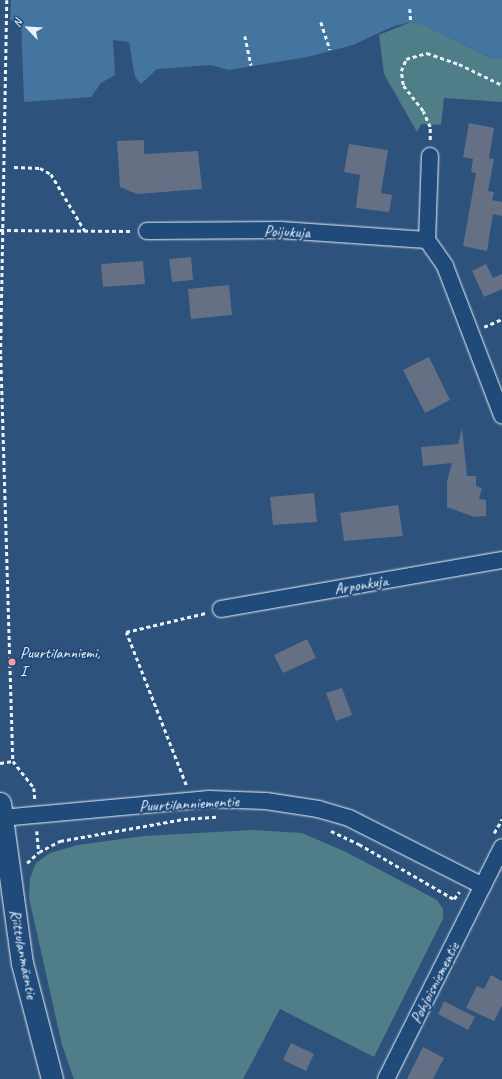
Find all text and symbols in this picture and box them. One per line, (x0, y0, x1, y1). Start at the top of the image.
north arrow (8, 8, 48, 48)
text: N (9, 17, 25, 29)
street label: Poijukuja (264, 222, 310, 242)
street label: Arponkuja (333, 571, 389, 599)
place label: Puurtilanniemi, I (20, 643, 100, 681)
marker: Puurtilanniemi, I (7, 657, 17, 667)
street label: Puurtilanniementie (139, 792, 239, 816)
street label: Riittulanmäentie (5, 908, 41, 1000)
street label: Pohjoisniementie (406, 939, 464, 1027)

